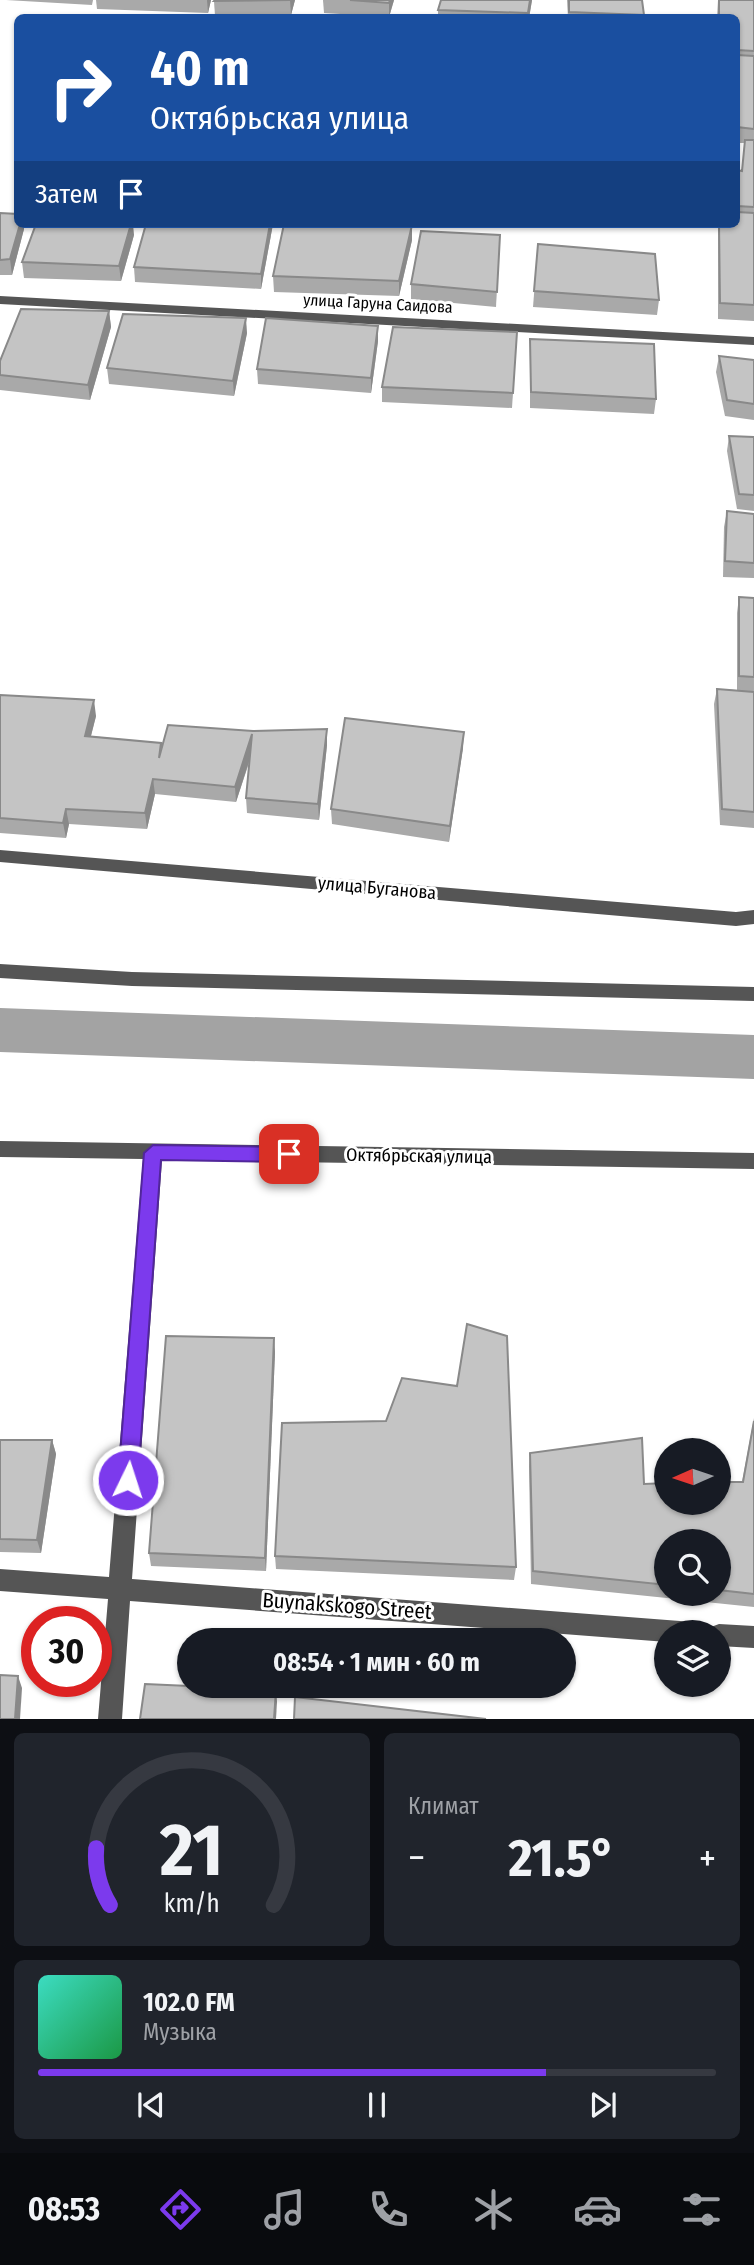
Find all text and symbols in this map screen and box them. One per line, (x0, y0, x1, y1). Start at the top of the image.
text: 40 m (150, 39, 250, 98)
icon: right (35, 42, 126, 133)
text: Октябрьская улица (150, 99, 409, 137)
icon: arrive (112, 175, 150, 213)
text: Затем (35, 179, 98, 210)
street label: улица Гаруна Саидова (303, 290, 453, 317)
street label: улица Буганова (317, 872, 437, 904)
pin (259, 1124, 319, 1184)
icon: arrive (270, 1135, 308, 1173)
street label: Октябрьская улица (346, 1144, 492, 1168)
north arrow (654, 1438, 732, 1516)
map controls (654, 1438, 731, 1697)
position arrow (91, 1443, 165, 1517)
button: search (654, 1529, 731, 1606)
street label: Buynakskogo Street (261, 1587, 433, 1625)
speed limit sign: 30 (21, 1606, 112, 1697)
button: layers (654, 1620, 731, 1697)
text: 08:54 · 1 мин · 60 m (273, 1647, 480, 1678)
text: Климат (408, 1792, 479, 1820)
text: 21 (159, 1808, 224, 1895)
text: 21.5° (508, 1827, 615, 1890)
text: − (408, 1835, 425, 1881)
text: + (699, 1835, 716, 1881)
text: km/h (164, 1889, 220, 1919)
text: 102.0 FM (143, 1987, 235, 2018)
text: Музыка (143, 2018, 217, 2046)
icon: previous (132, 2086, 170, 2124)
icon: pause (358, 2086, 396, 2124)
icon: next (584, 2086, 622, 2124)
icon: directions (156, 2185, 205, 2234)
icon: music (260, 2185, 309, 2234)
icon: phone (364, 2185, 413, 2234)
icon: climate (469, 2185, 518, 2234)
icon: car (573, 2185, 622, 2234)
icon: filters (677, 2185, 726, 2234)
text: 08:53 (28, 2190, 100, 2228)

